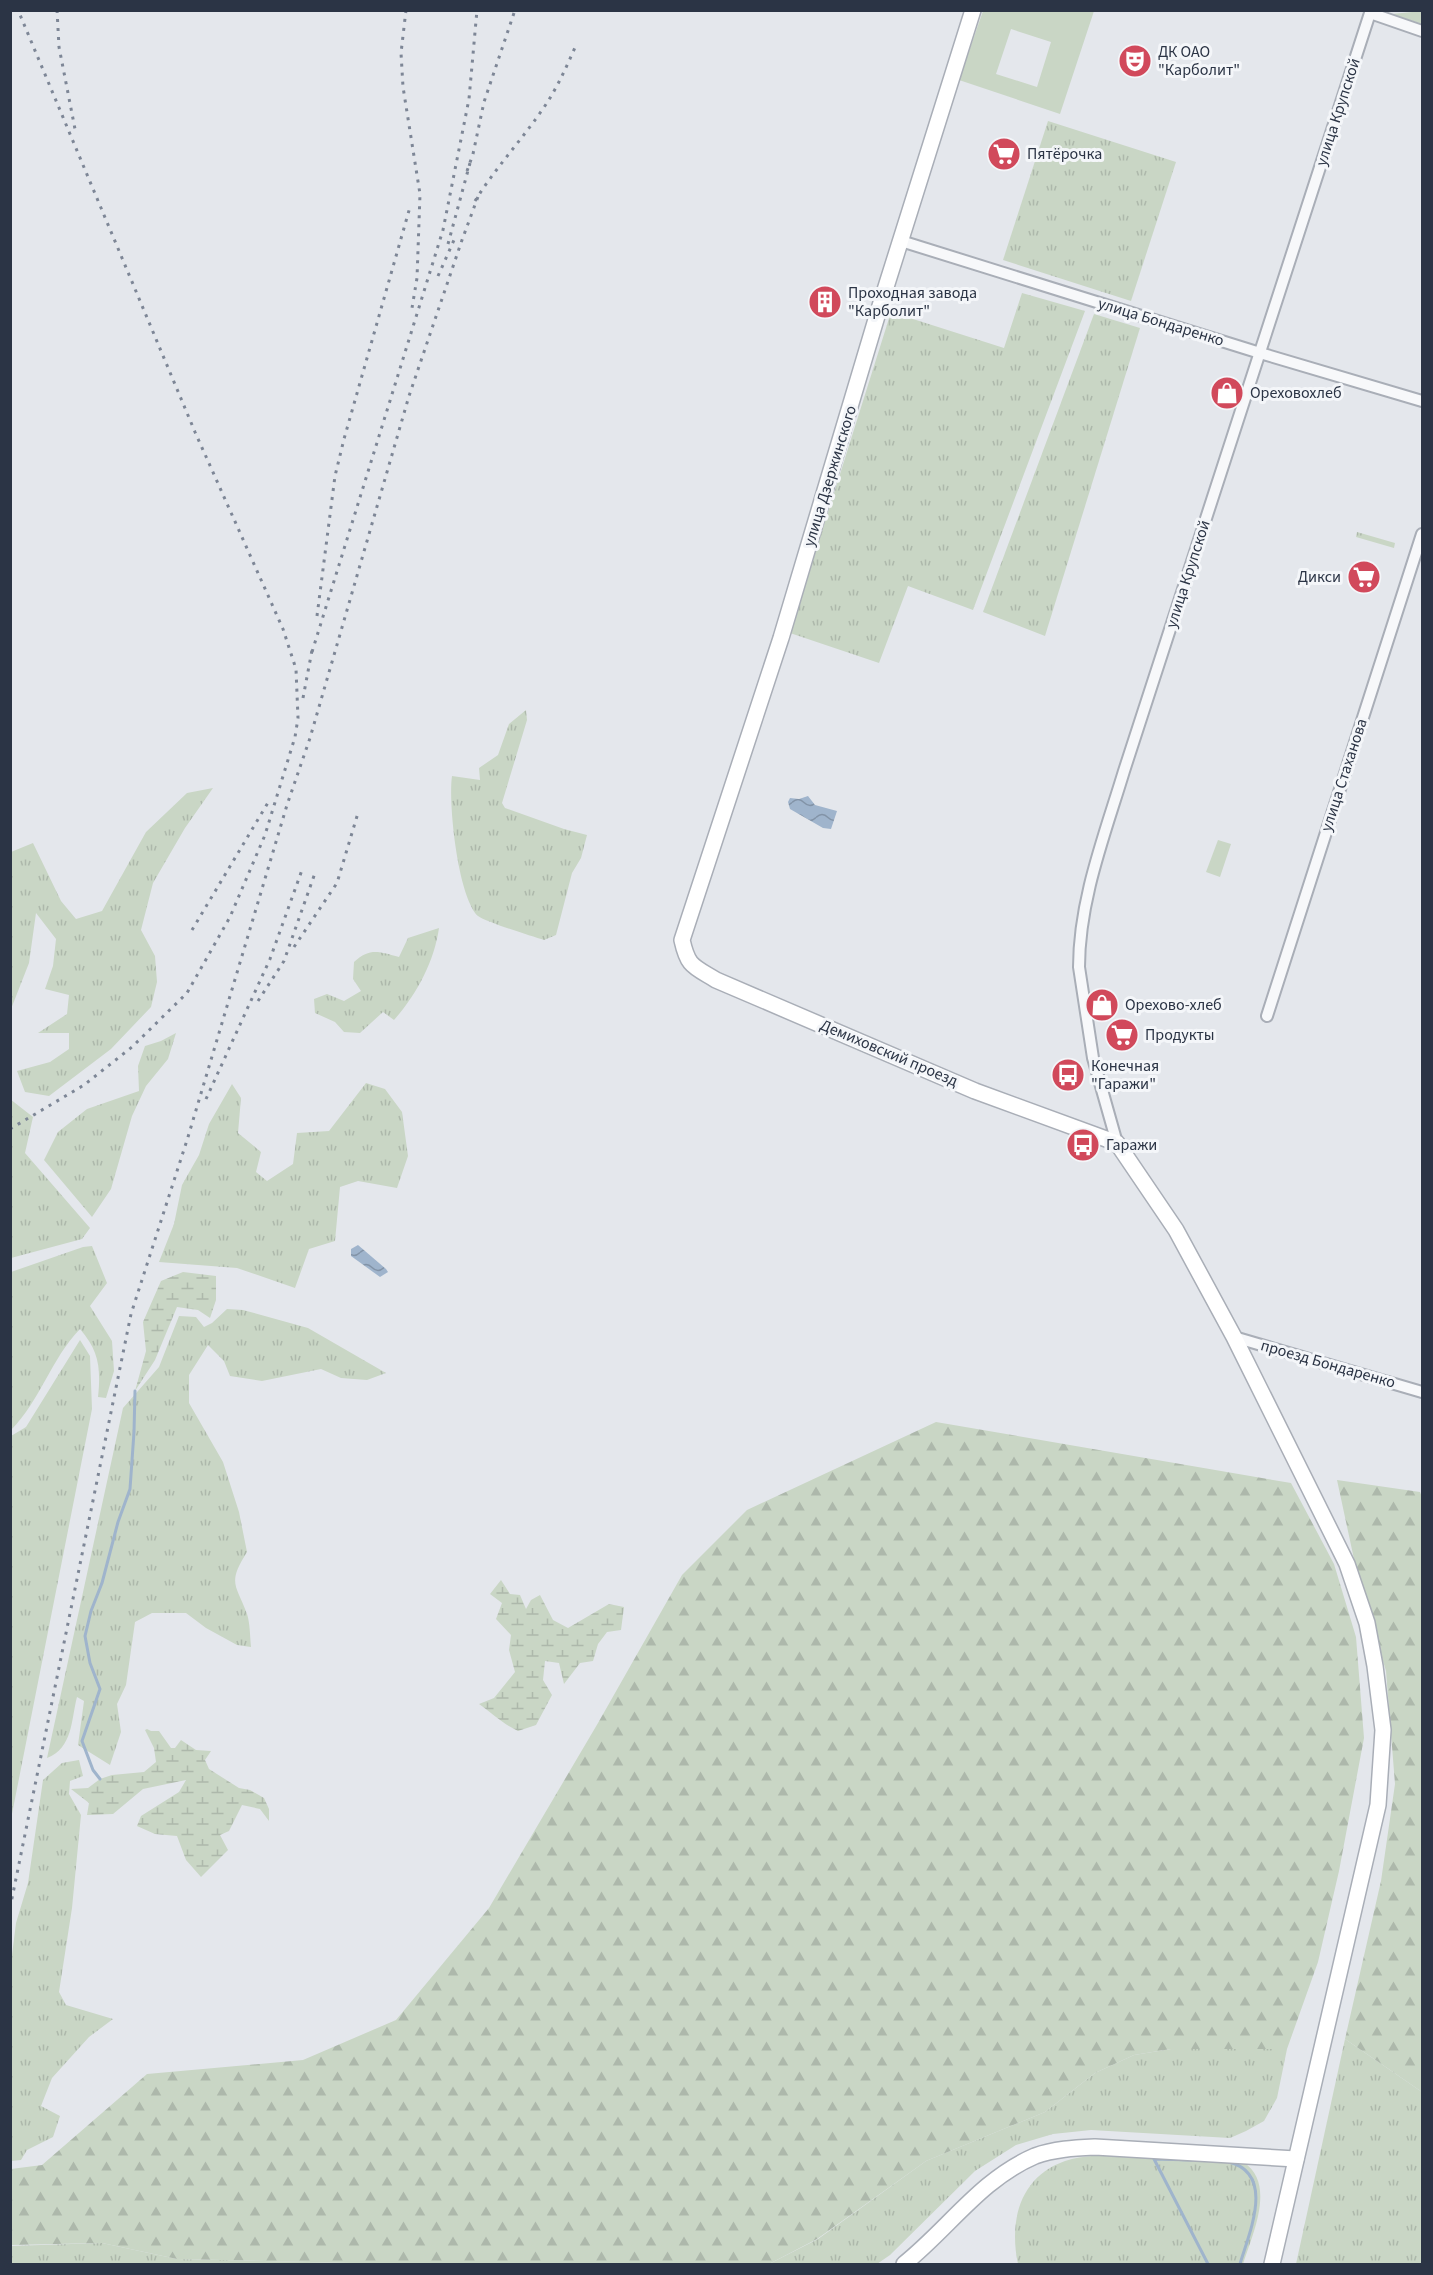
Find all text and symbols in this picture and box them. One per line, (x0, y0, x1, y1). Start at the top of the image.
place label: ДК ОАО "Карболит" (1158, 41, 1240, 81)
theatre icon: ДК ОАО "Карболит" (1117, 43, 1153, 79)
street label: улица Крупской (1310, 55, 1366, 169)
supermarket icon: Пятёрочка (986, 136, 1022, 172)
place label: Пятёрочка (1027, 143, 1102, 165)
place label: Проходная завода "Карболит" (848, 282, 977, 322)
building icon: Проходная завода "Карболит" (807, 284, 843, 320)
street label: улица Бондаренко (1095, 292, 1227, 352)
shop icon: Ореховохлеб (1209, 375, 1245, 411)
place label: Ореховохлеб (1250, 382, 1342, 404)
street label: улица Дзержинского (798, 403, 862, 549)
street label: улица Крупской (1160, 517, 1216, 631)
supermarket icon: Дикси (1346, 559, 1382, 595)
place label: Дикси (1298, 566, 1341, 588)
street label: улица Стаханова (1315, 716, 1373, 834)
shop icon: Орехово-хлеб (1084, 987, 1120, 1023)
place label: Орехово-хлеб (1125, 994, 1222, 1016)
street label: Демиховский проезд (817, 1014, 962, 1092)
supermarket icon: Продукты (1104, 1017, 1140, 1053)
place label: Продукты (1145, 1024, 1215, 1046)
place label: Конечная "Гаражи" (1091, 1055, 1159, 1095)
bus stop icon: Конечная "Гаражи" (1050, 1057, 1086, 1093)
bus stop icon: Гаражи (1065, 1127, 1101, 1163)
place label: Гаражи (1106, 1134, 1157, 1156)
street label: проезд Бондаренко (1258, 1334, 1398, 1394)

